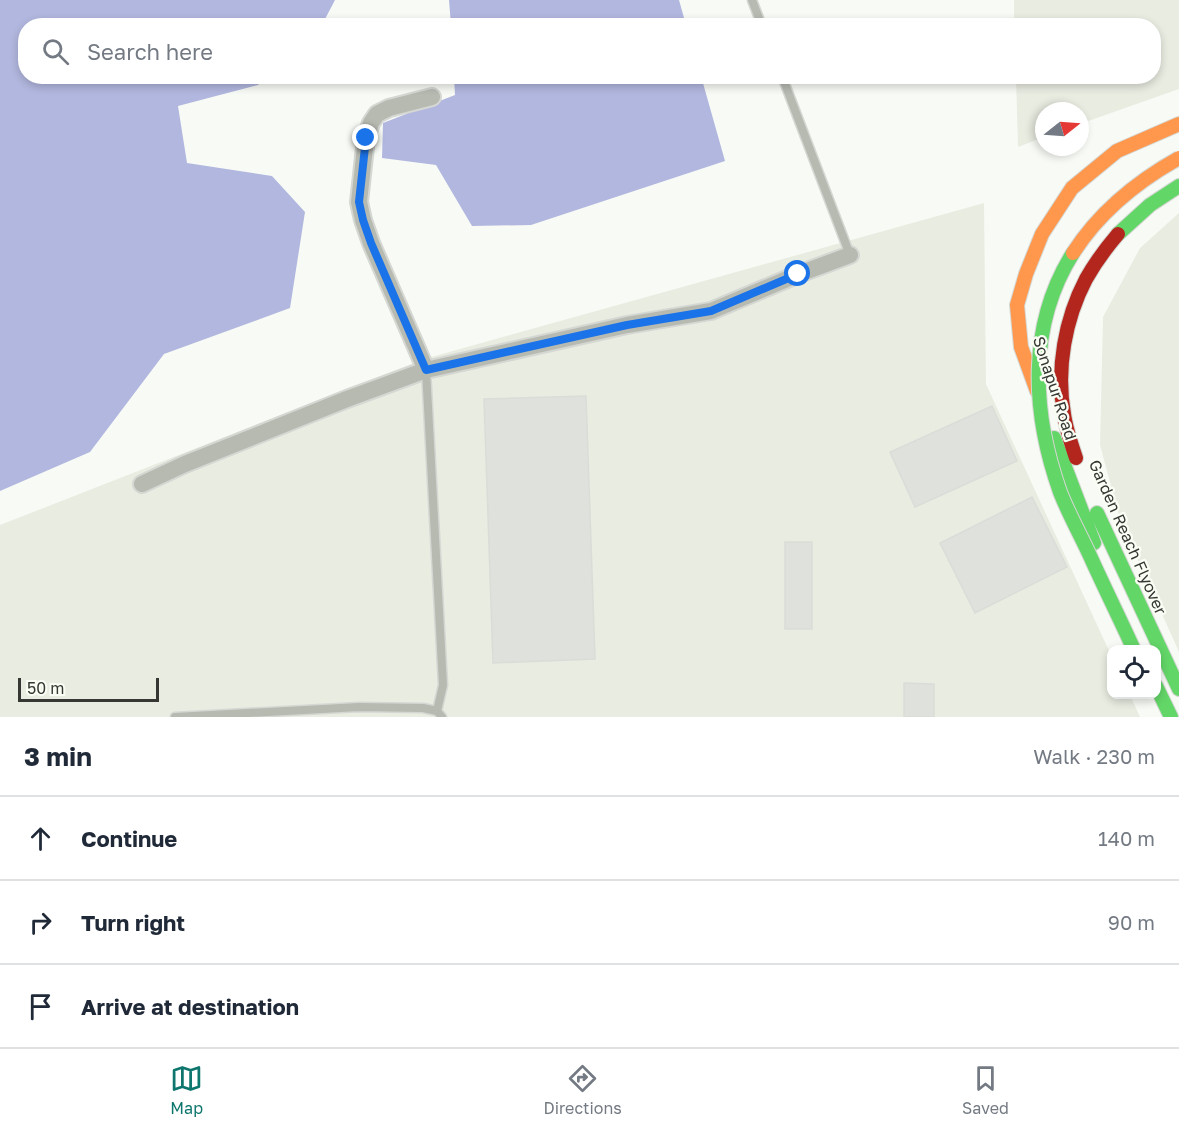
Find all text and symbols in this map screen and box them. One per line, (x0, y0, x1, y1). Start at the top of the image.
search box (18, 18, 1161, 84)
icon: search (39, 35, 72, 68)
text: Search here (87, 38, 213, 65)
north arrow (1035, 102, 1089, 156)
route end (352, 124, 378, 150)
route start (784, 260, 810, 286)
street label: Sonapur Road (1029, 334, 1081, 442)
street label: Garden Reach Flyover (1085, 456, 1171, 618)
map controls (1107, 645, 1161, 699)
button: locate (1107, 645, 1161, 699)
scale bar (18, 675, 159, 702)
text: 50 m (27, 678, 64, 698)
text: 3 min (24, 741, 92, 772)
text: Walk · 230 m (1033, 744, 1155, 768)
icon: ahead (24, 822, 57, 855)
text: Continue (81, 825, 177, 852)
text: 140 m (1098, 826, 1155, 850)
icon: right (24, 906, 57, 939)
text: Turn right (81, 909, 185, 936)
text: 90 m (1108, 910, 1155, 934)
icon: arrive (24, 990, 57, 1023)
text: Arrive at destination (81, 993, 299, 1020)
tab: Map (170, 1062, 203, 1118)
tab: Directions (544, 1062, 622, 1118)
tab: Saved (962, 1062, 1009, 1118)

